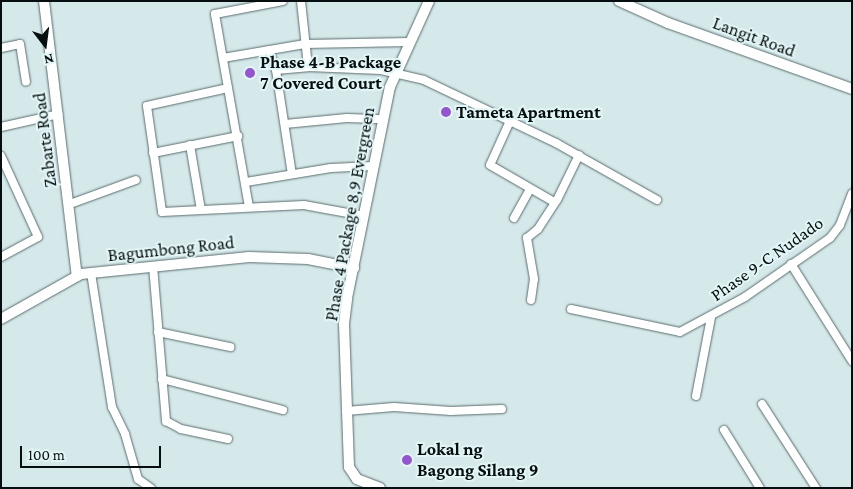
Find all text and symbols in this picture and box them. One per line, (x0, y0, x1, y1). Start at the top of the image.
street label: Langit Road (710, 12, 798, 62)
north arrow (20, 20, 70, 70)
text: N (42, 51, 56, 68)
place label: Phase 4-B Package 7 Covered Court (260, 52, 401, 94)
marker: Phase 4-B Package 7 Covered Court (244, 67, 256, 79)
street label: Zabarte Road (28, 91, 62, 189)
place label: Tameta Apartment (456, 101, 601, 123)
street label: Phase 4 Package 8,9 Evergreen (321, 105, 379, 323)
marker: Tameta Apartment (440, 106, 452, 118)
street label: Phase 9-C Nudado (706, 212, 828, 306)
street label: Bagumbong Road (107, 232, 235, 266)
scale bar (22, 436, 164, 468)
place label: Lokal ng Bagong Silang 9 (417, 439, 539, 482)
text: 100 m (28, 447, 65, 463)
marker: Lokal ng Bagong Silang 9 (401, 454, 413, 466)

